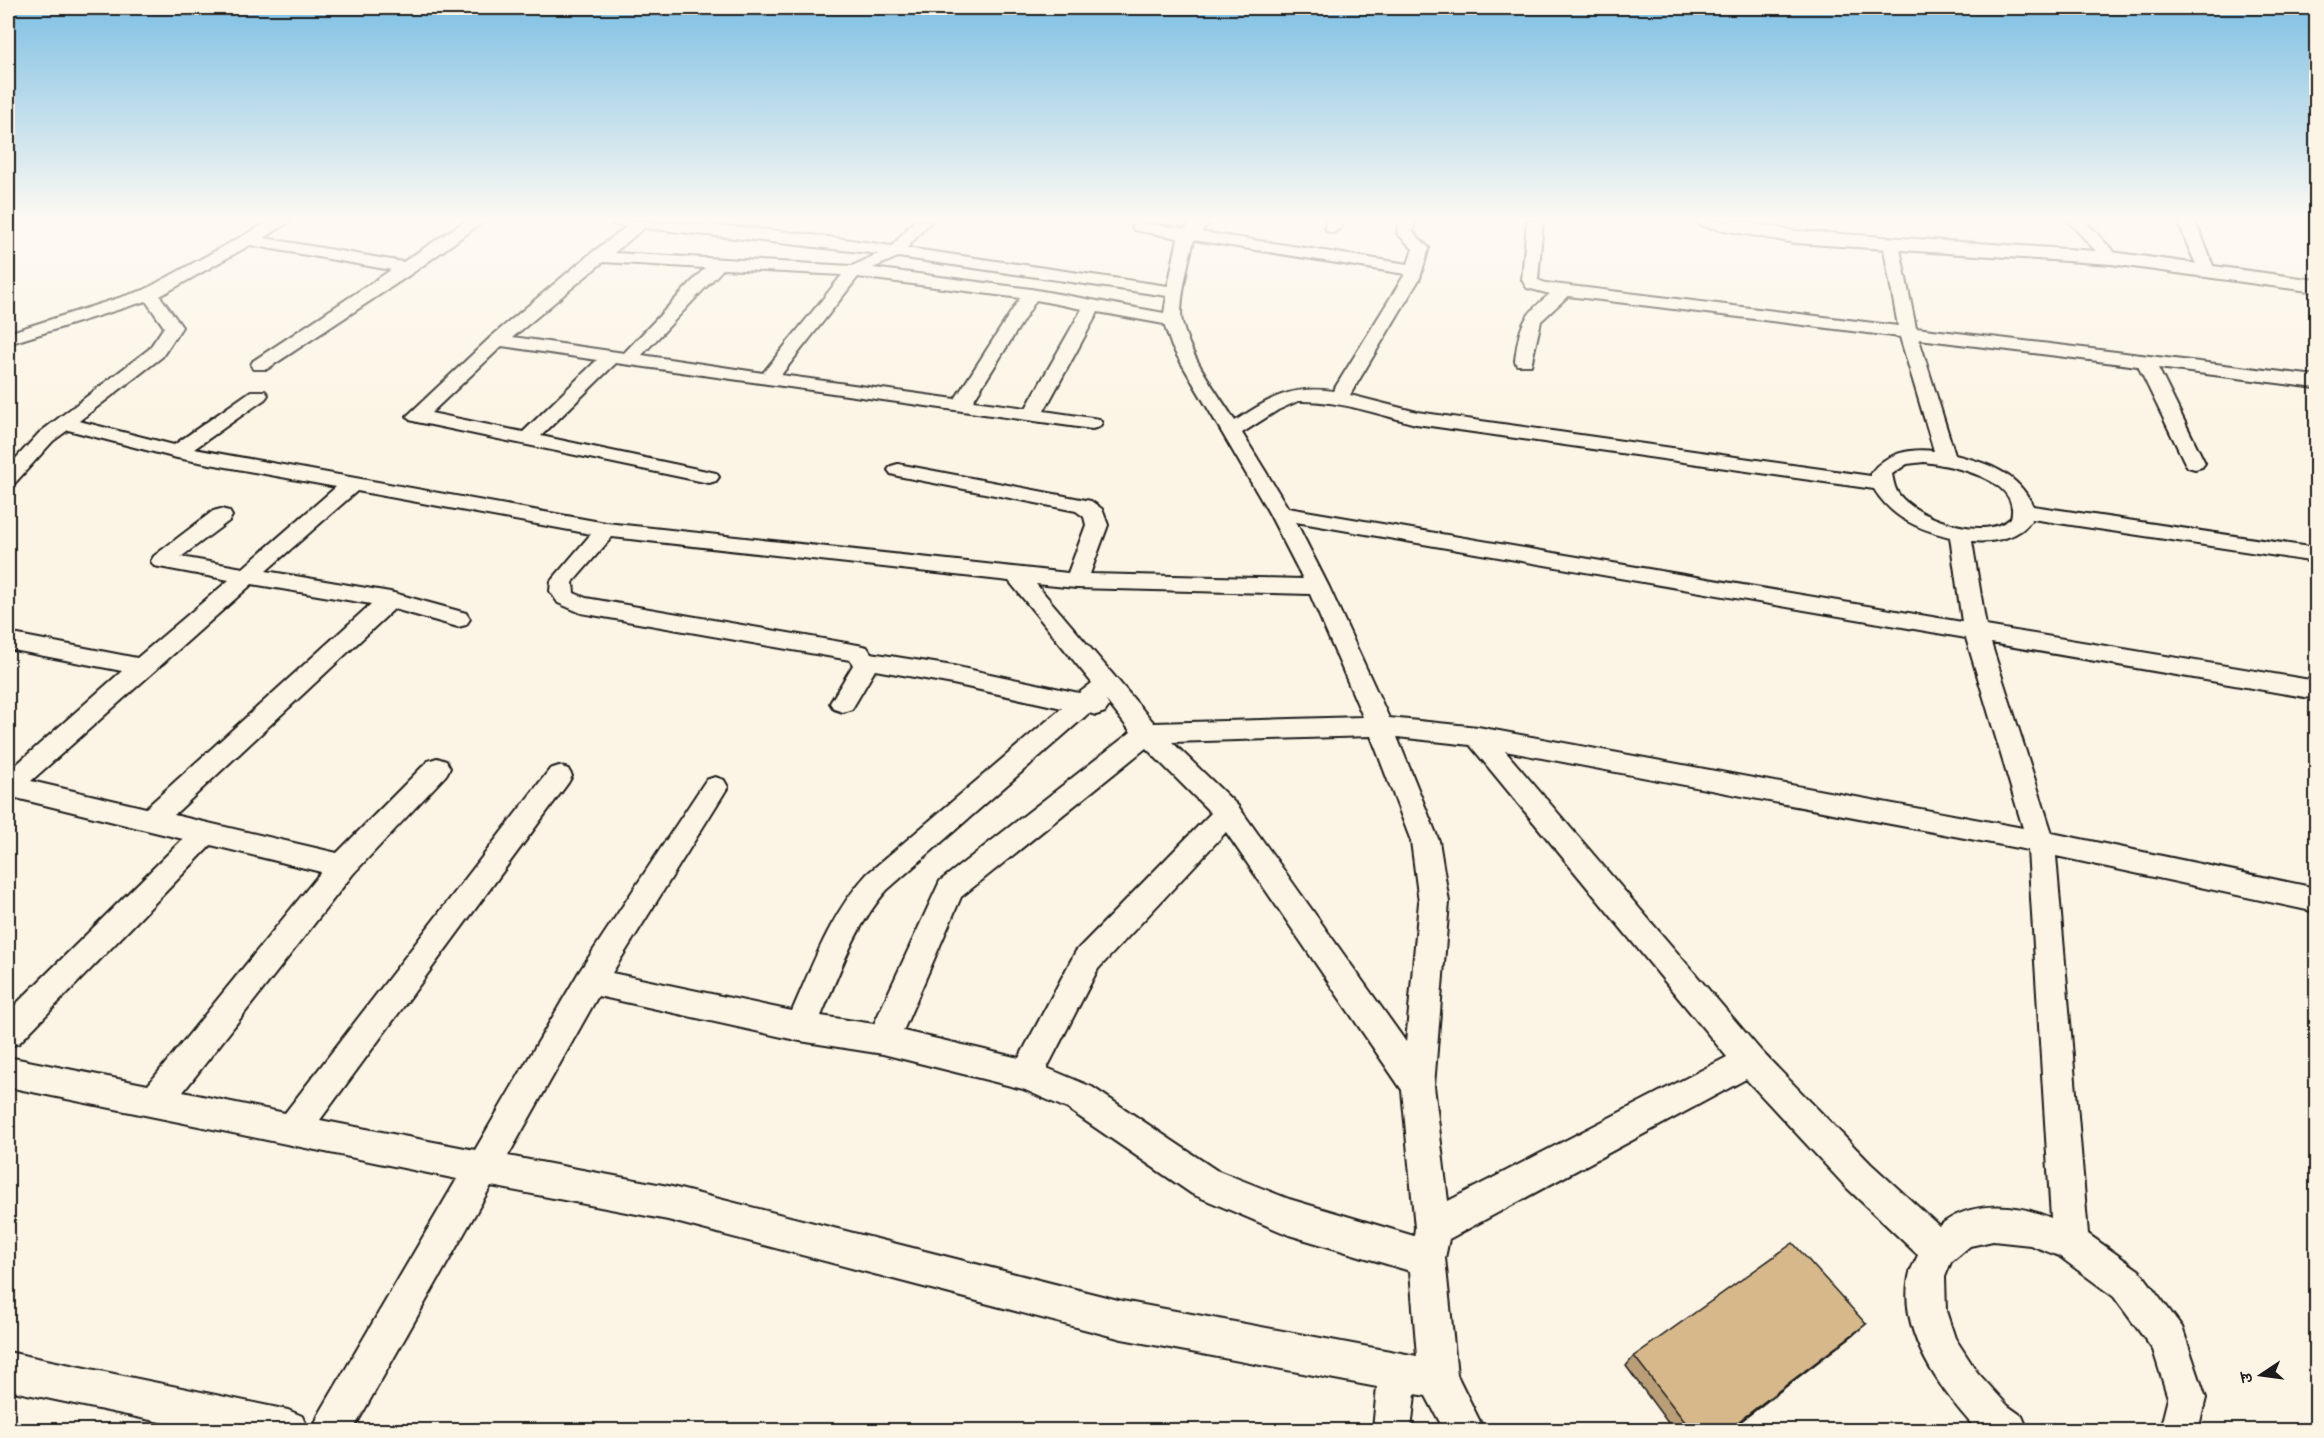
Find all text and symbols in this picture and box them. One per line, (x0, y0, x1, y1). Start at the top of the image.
north arrow (2231, 1345, 2291, 1405)
text: उ (2234, 1367, 2261, 1386)

